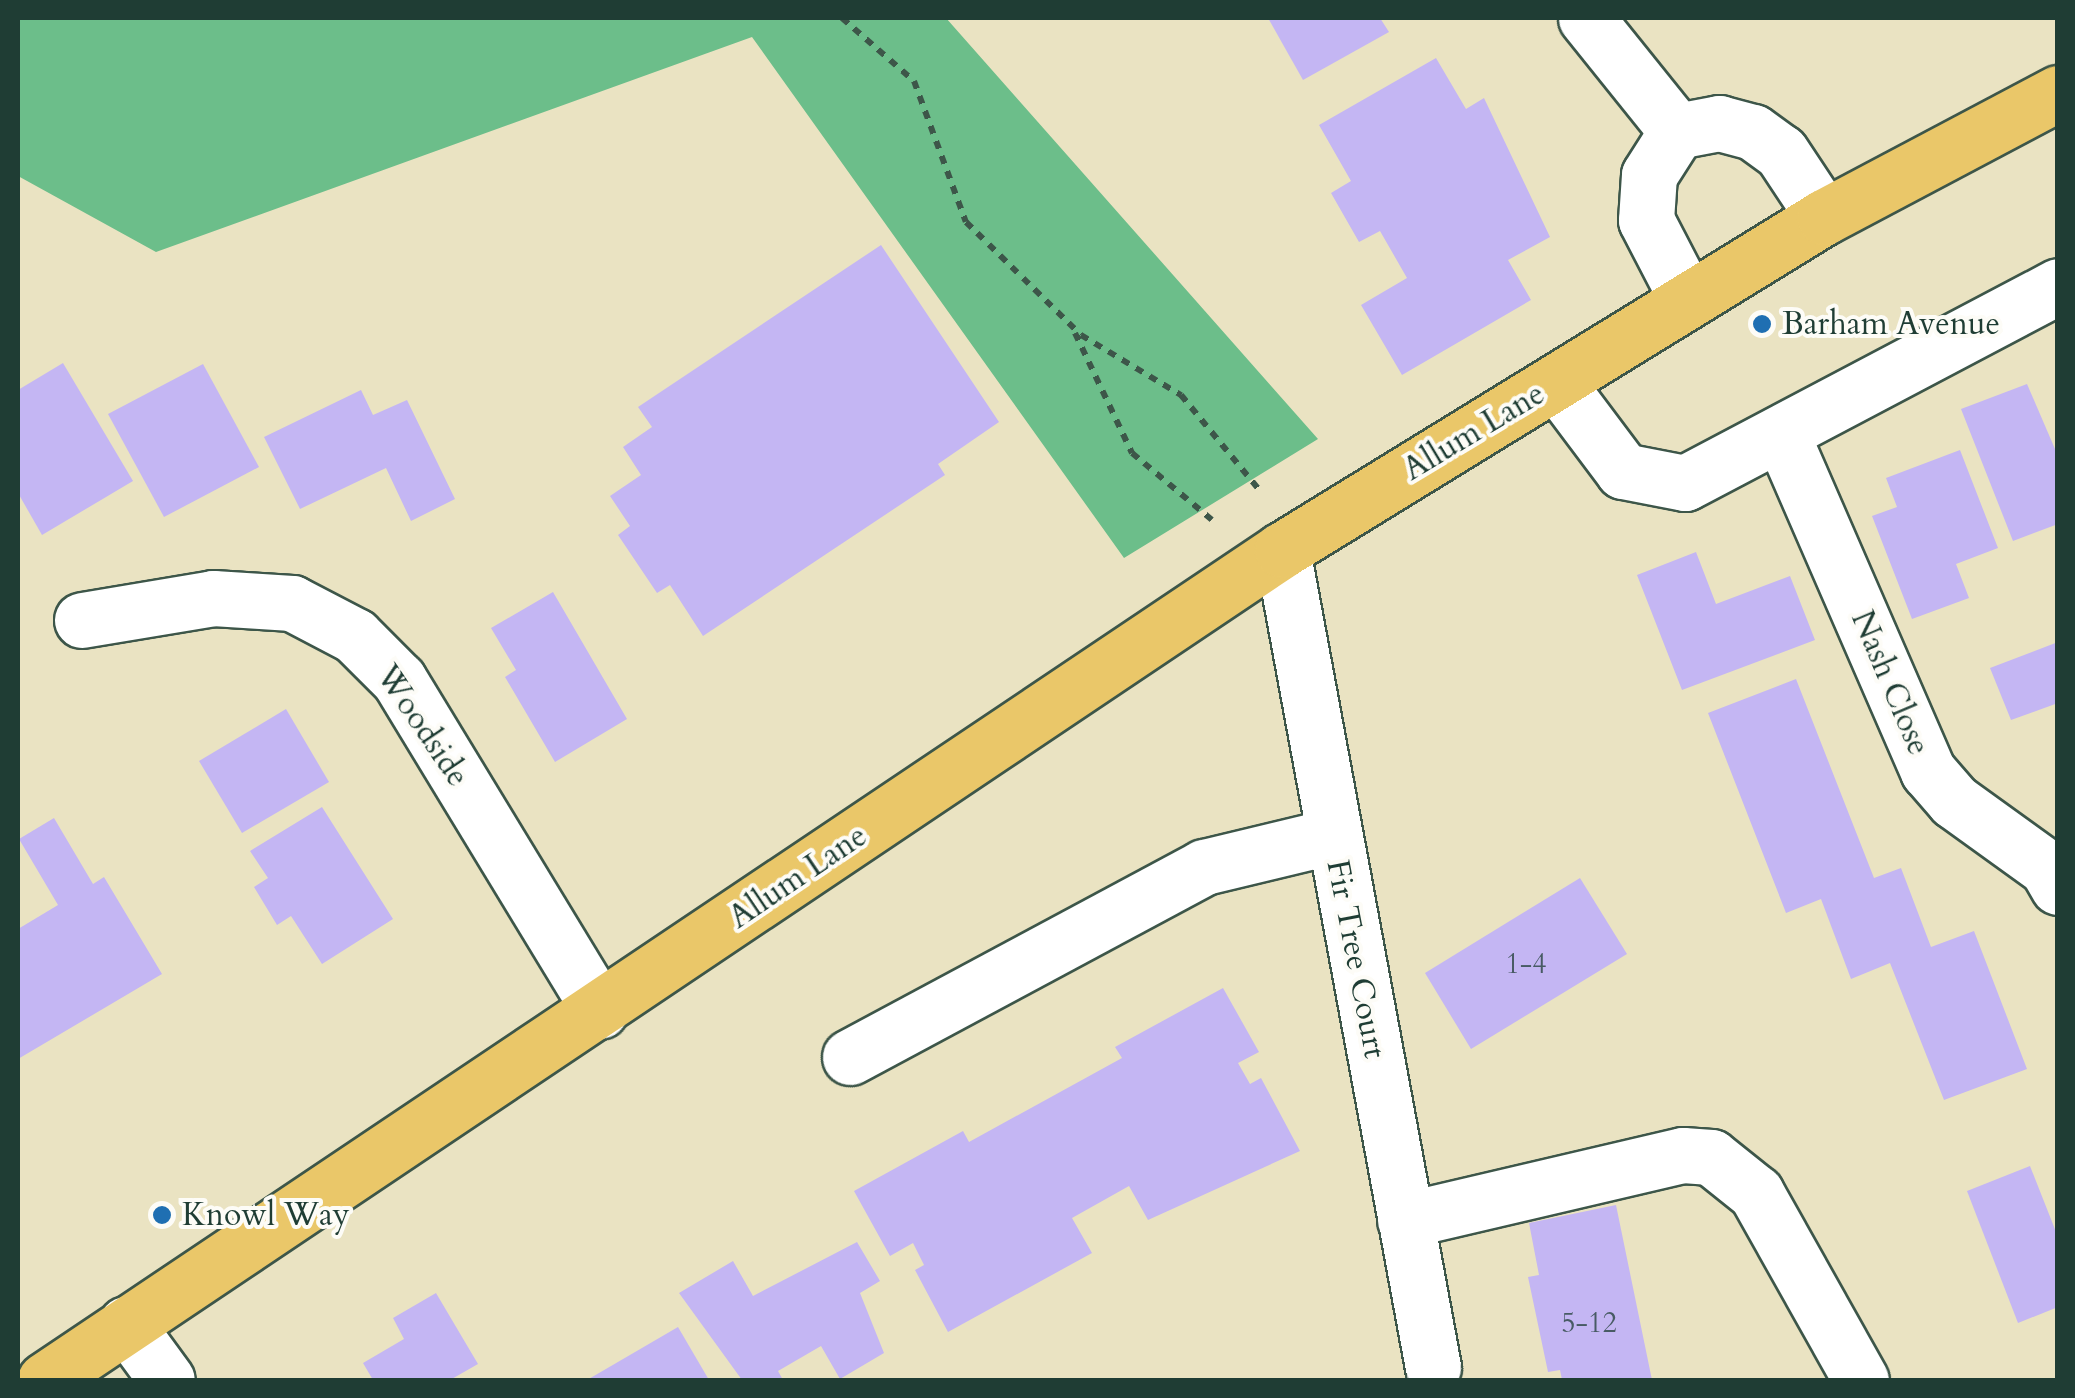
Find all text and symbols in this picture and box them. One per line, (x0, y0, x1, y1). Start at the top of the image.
place label: Barham Avenue (1782, 305, 2000, 343)
marker: Barham Avenue (1751, 313, 1773, 335)
street label: Allum Lane (1396, 375, 1552, 489)
street label: Nash Close (1842, 605, 1938, 761)
street label: Woodside (367, 658, 477, 794)
street label: Allum Lane (722, 817, 874, 937)
street label: Fir Tree Court (1318, 856, 1394, 1062)
house number: 1-4 (1505, 947, 1547, 981)
place label: Knowl Way (182, 1196, 350, 1234)
marker: Knowl Way (151, 1204, 173, 1226)
house number: 5-12 (1561, 1306, 1617, 1340)

